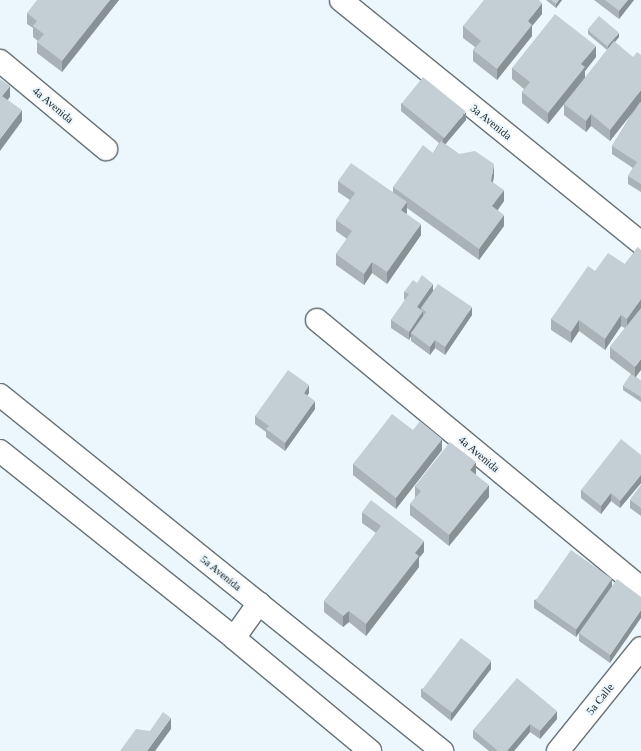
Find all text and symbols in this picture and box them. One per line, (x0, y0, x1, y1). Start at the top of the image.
street label: 4a Avenida (30, 84, 76, 126)
street label: 3a Avenida (468, 101, 514, 143)
street label: 4a Avenida (456, 433, 502, 475)
street label: 5a Avenida (198, 552, 244, 594)
street label: 5a Calle (583, 681, 617, 717)

